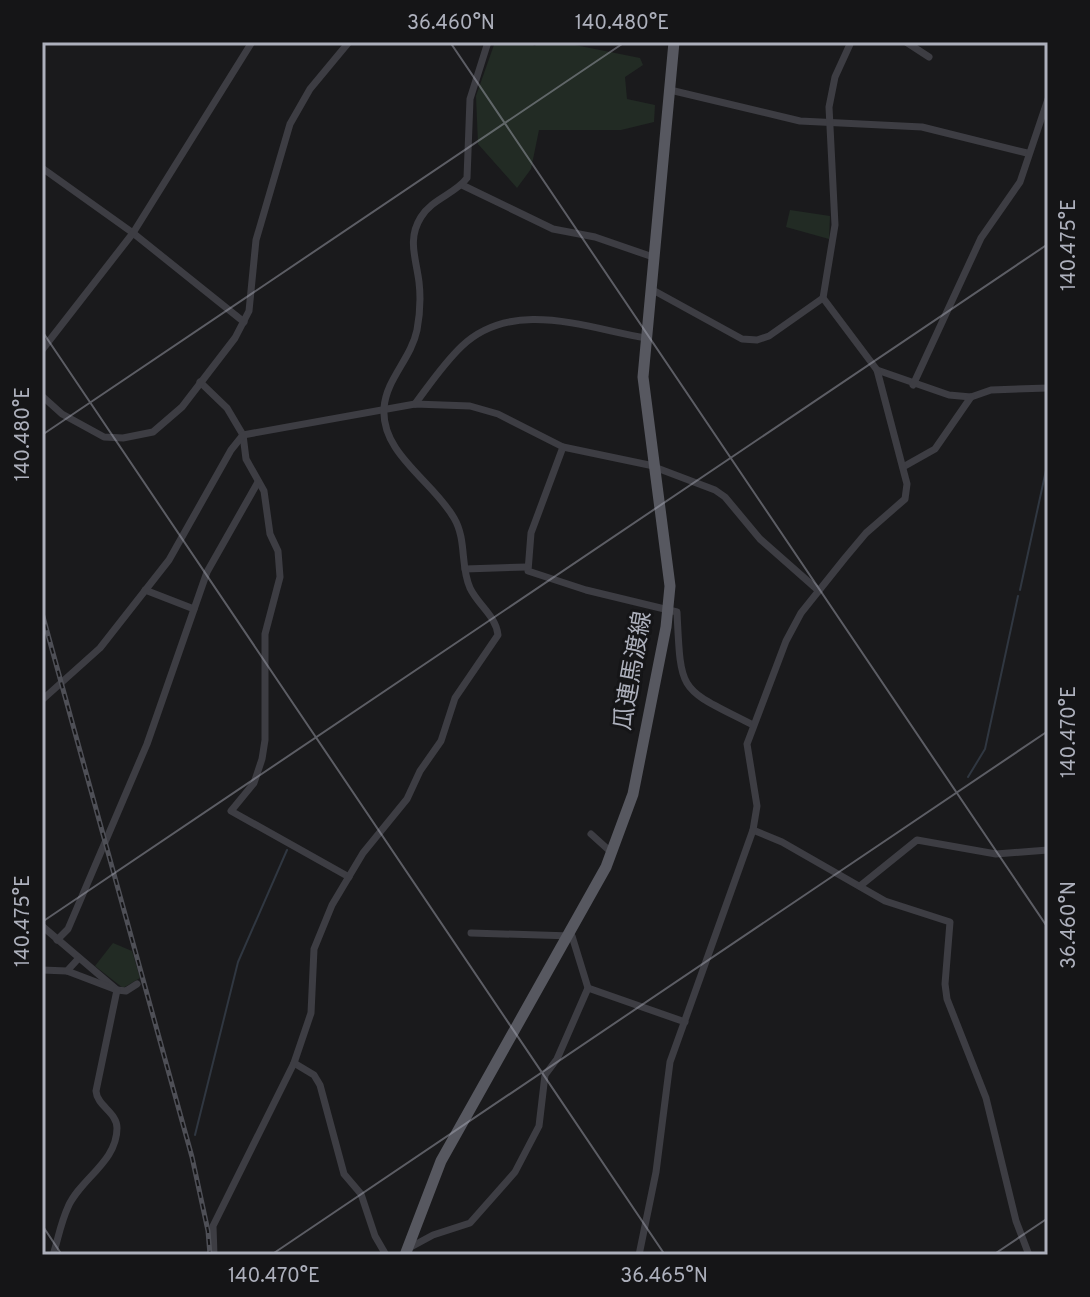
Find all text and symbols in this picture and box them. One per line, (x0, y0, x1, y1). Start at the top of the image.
text: 36.460°N (407, 11, 495, 37)
text: 140.480°E (575, 11, 669, 37)
text: 140.475°E (1057, 199, 1083, 291)
text: 140.480°E (11, 387, 37, 481)
street label: 瓜連馬渡線 (609, 609, 659, 733)
text: 140.470°E (1057, 686, 1083, 778)
text: 140.475°E (11, 875, 37, 967)
text: 36.460°N (1057, 881, 1083, 969)
text: 140.470°E (228, 1264, 320, 1290)
text: 36.465°N (620, 1264, 708, 1290)

